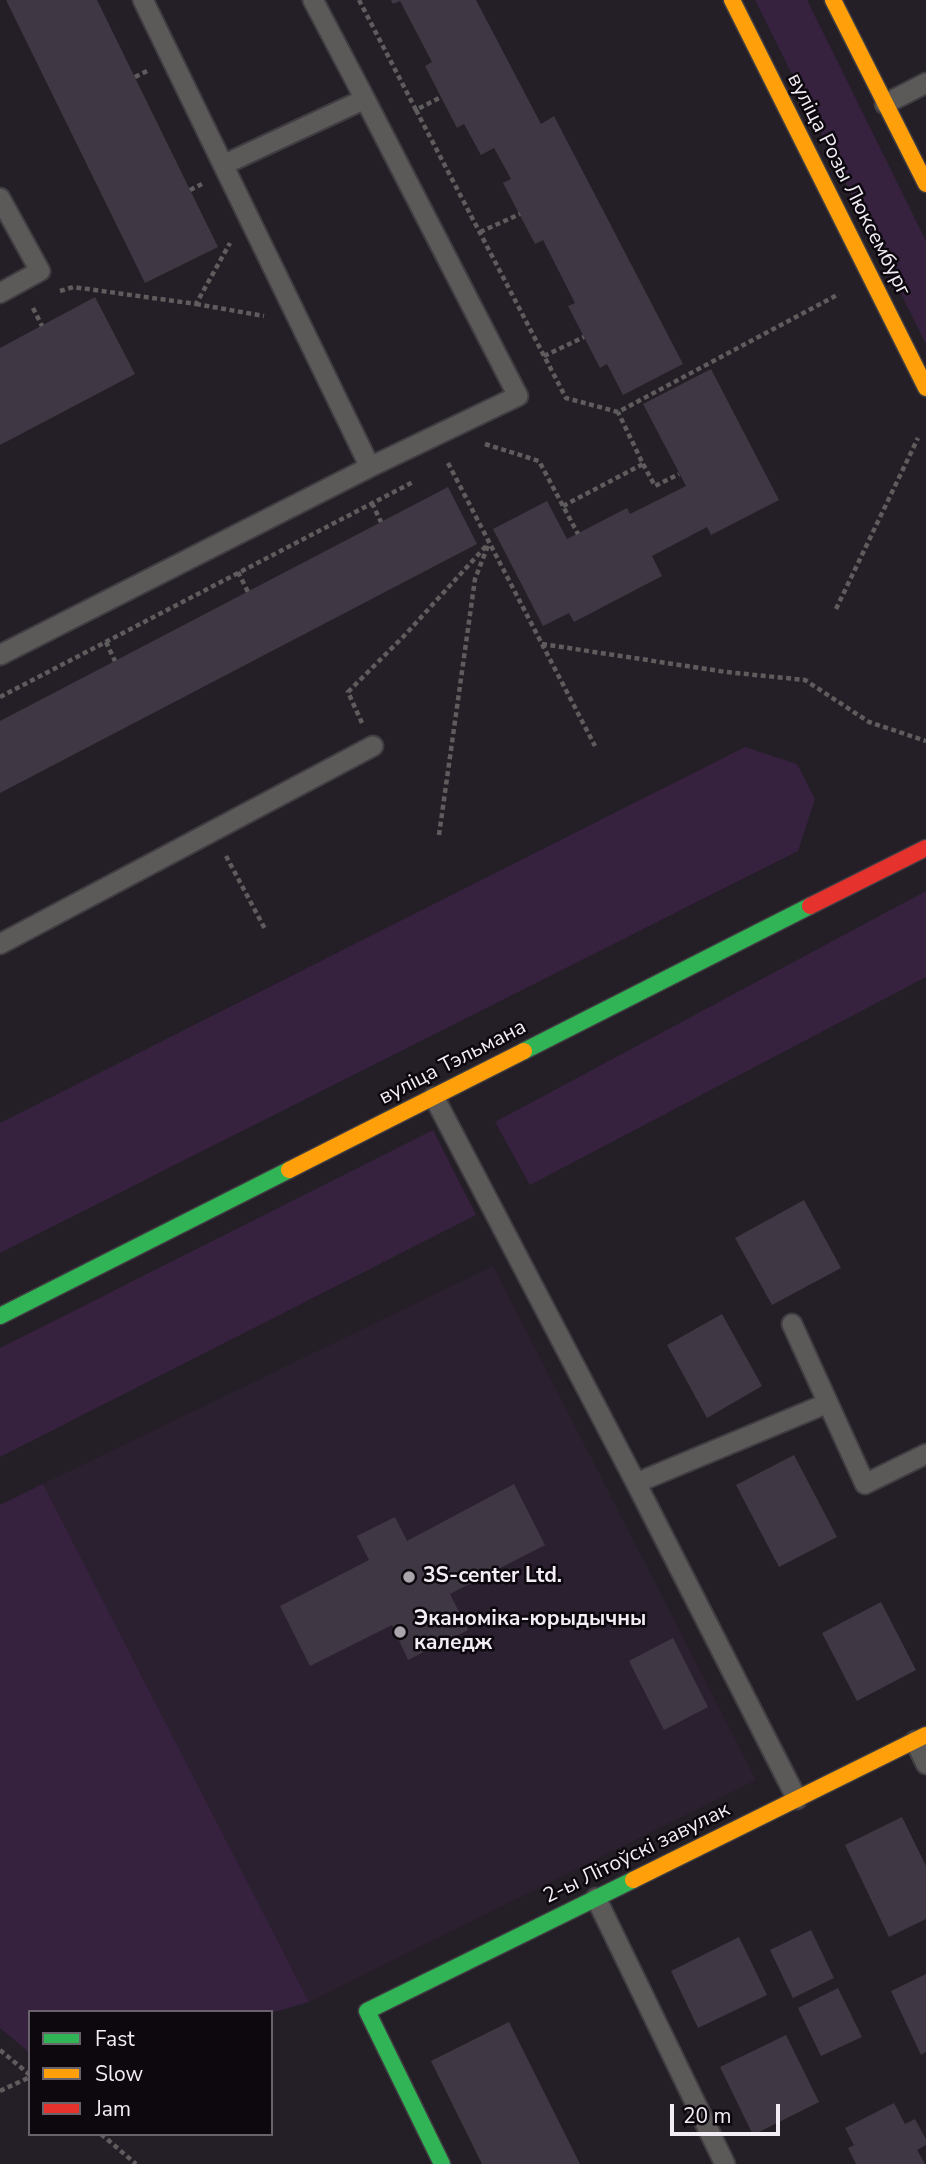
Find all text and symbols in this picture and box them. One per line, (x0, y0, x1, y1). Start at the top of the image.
street label: вуліца Розы Люксембург (781, 69, 915, 301)
street label: вуліца Тэльмана (375, 1015, 531, 1111)
place label: 3S-center Ltd. (423, 1564, 562, 1590)
marker: 3S-center Ltd. (401, 1569, 417, 1585)
place label: Эканоміка-юрыдычны каледж (414, 1607, 646, 1657)
marker: Эканоміка-юрыдычны каледж (392, 1624, 408, 1640)
street label: 2-ы Літоўскі завулак (540, 1798, 734, 1910)
legend (28, 2010, 273, 2136)
text: Fast (95, 2025, 135, 2053)
text: Slow (95, 2060, 143, 2088)
scale bar (674, 2090, 784, 2134)
text: Jam (95, 2095, 131, 2123)
text: 20 m (683, 2102, 732, 2130)

